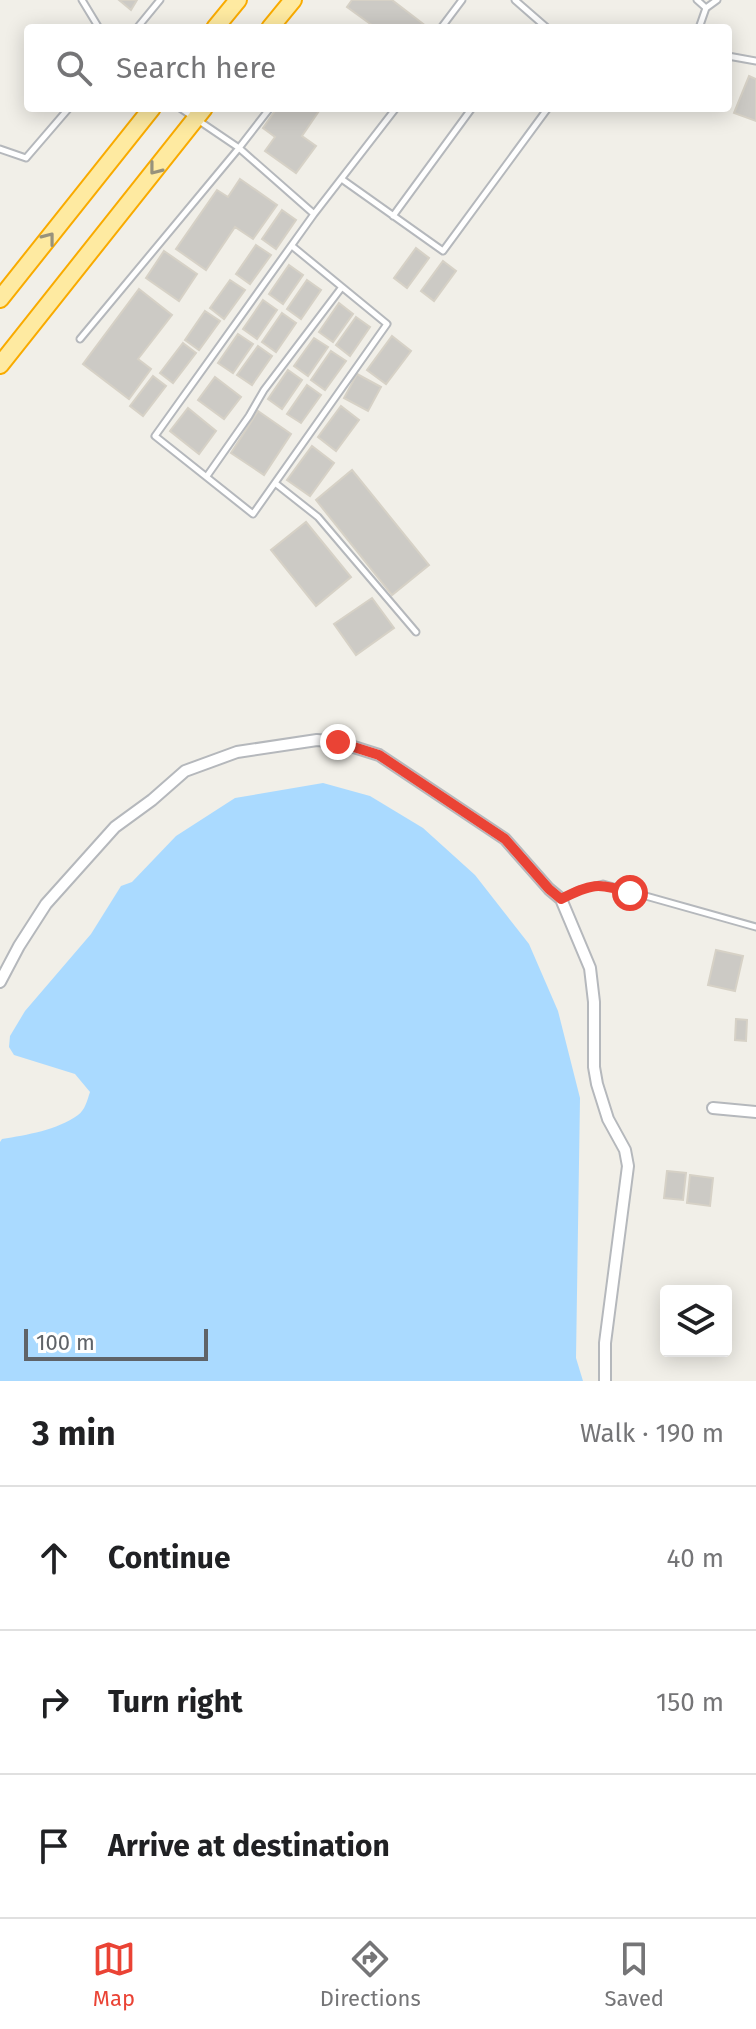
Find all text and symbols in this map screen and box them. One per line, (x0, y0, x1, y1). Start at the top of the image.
search box (24, 24, 732, 112)
icon: search (52, 46, 96, 90)
text: Search here (116, 50, 276, 86)
one-way arrow (150, 160, 165, 174)
one-way arrow (39, 232, 53, 247)
route end (320, 724, 356, 760)
route start (612, 875, 648, 911)
map controls (660, 1285, 732, 1357)
button: layers (660, 1285, 732, 1357)
scale bar (24, 1325, 208, 1361)
text: 100 m (36, 1329, 95, 1356)
text: 3 min (32, 1413, 116, 1454)
text: Walk · 190 m (580, 1418, 724, 1449)
icon: ahead (32, 1536, 76, 1580)
text: Continue (108, 1540, 231, 1576)
text: 40 m (666, 1543, 724, 1574)
icon: right (32, 1680, 76, 1724)
text: Turn right (108, 1684, 243, 1720)
text: 150 m (656, 1687, 724, 1718)
icon: arrive (32, 1824, 76, 1868)
text: Arrive at destination (108, 1828, 390, 1864)
tab: Map (92, 1937, 136, 2012)
tab: Directions (320, 1937, 421, 2012)
tab: Saved (605, 1937, 664, 2012)

